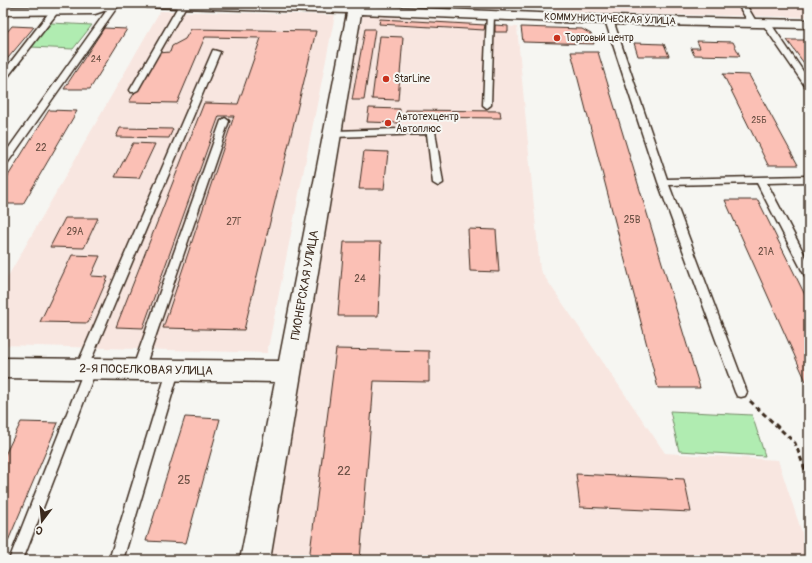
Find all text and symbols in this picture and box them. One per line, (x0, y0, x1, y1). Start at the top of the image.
street label: КОММУНИСТИЧЕСКАЯ УЛИЦА (544, 11, 677, 27)
place label: Торговый центр (565, 32, 634, 44)
marker: Торговый центр (552, 33, 562, 43)
house number: 24 (91, 54, 102, 65)
place label: StarLine (394, 73, 430, 85)
marker: StarLine (381, 74, 391, 84)
place label: Автотехцентр Автоплюс (396, 111, 459, 135)
house number: 25Б (751, 115, 767, 126)
marker: Автотехцентр Автоплюс (383, 118, 393, 128)
house number: 22 (35, 142, 47, 154)
house number: 25В (624, 214, 641, 226)
house number: 27Г (226, 216, 242, 228)
house number: 29А (66, 226, 84, 238)
street label: ПИОНЕРСКАЯ УЛИЦА (288, 229, 322, 341)
house number: 21А (758, 246, 775, 258)
house number: 24 (354, 273, 366, 285)
street label: 2-Я ПОСЕЛКОВАЯ УЛИЦА (79, 361, 213, 379)
house number: 22 (337, 464, 351, 479)
house number: 25 (177, 473, 191, 488)
north arrow (22, 501, 62, 541)
text: С (34, 523, 44, 537)

